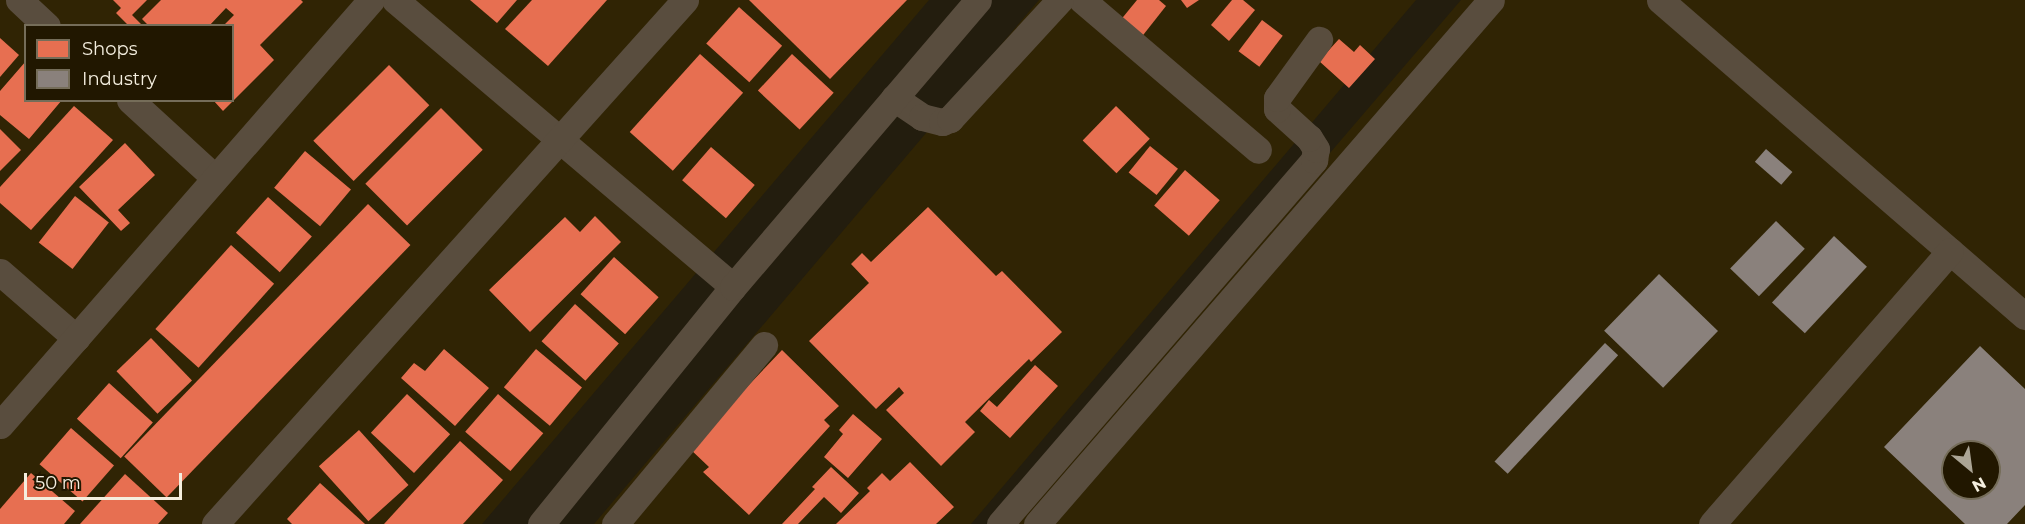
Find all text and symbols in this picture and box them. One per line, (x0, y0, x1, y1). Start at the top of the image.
legend (24, 24, 234, 102)
text: Shops (82, 38, 138, 60)
text: Industry (82, 68, 157, 90)
north arrow (1941, 440, 2001, 500)
scale bar (27, 461, 184, 499)
text: 50 m (35, 472, 81, 494)
text: N (1969, 473, 1989, 496)

